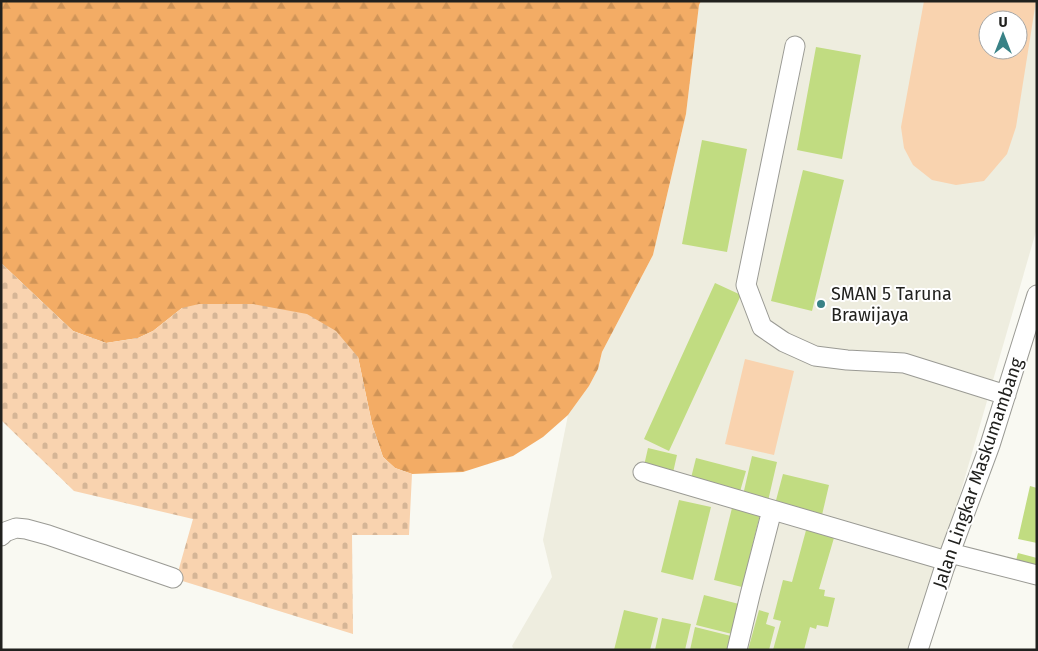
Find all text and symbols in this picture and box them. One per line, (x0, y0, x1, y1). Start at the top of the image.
north arrow (978, 10, 1028, 60)
text: U (998, 14, 1008, 31)
place label: SMAN 5 Taruna Brawijaya (831, 283, 952, 326)
marker: SMAN 5 Taruna Brawijaya (815, 298, 827, 310)
street label: Jalan Lingkar Maskumambang (928, 354, 1028, 591)

